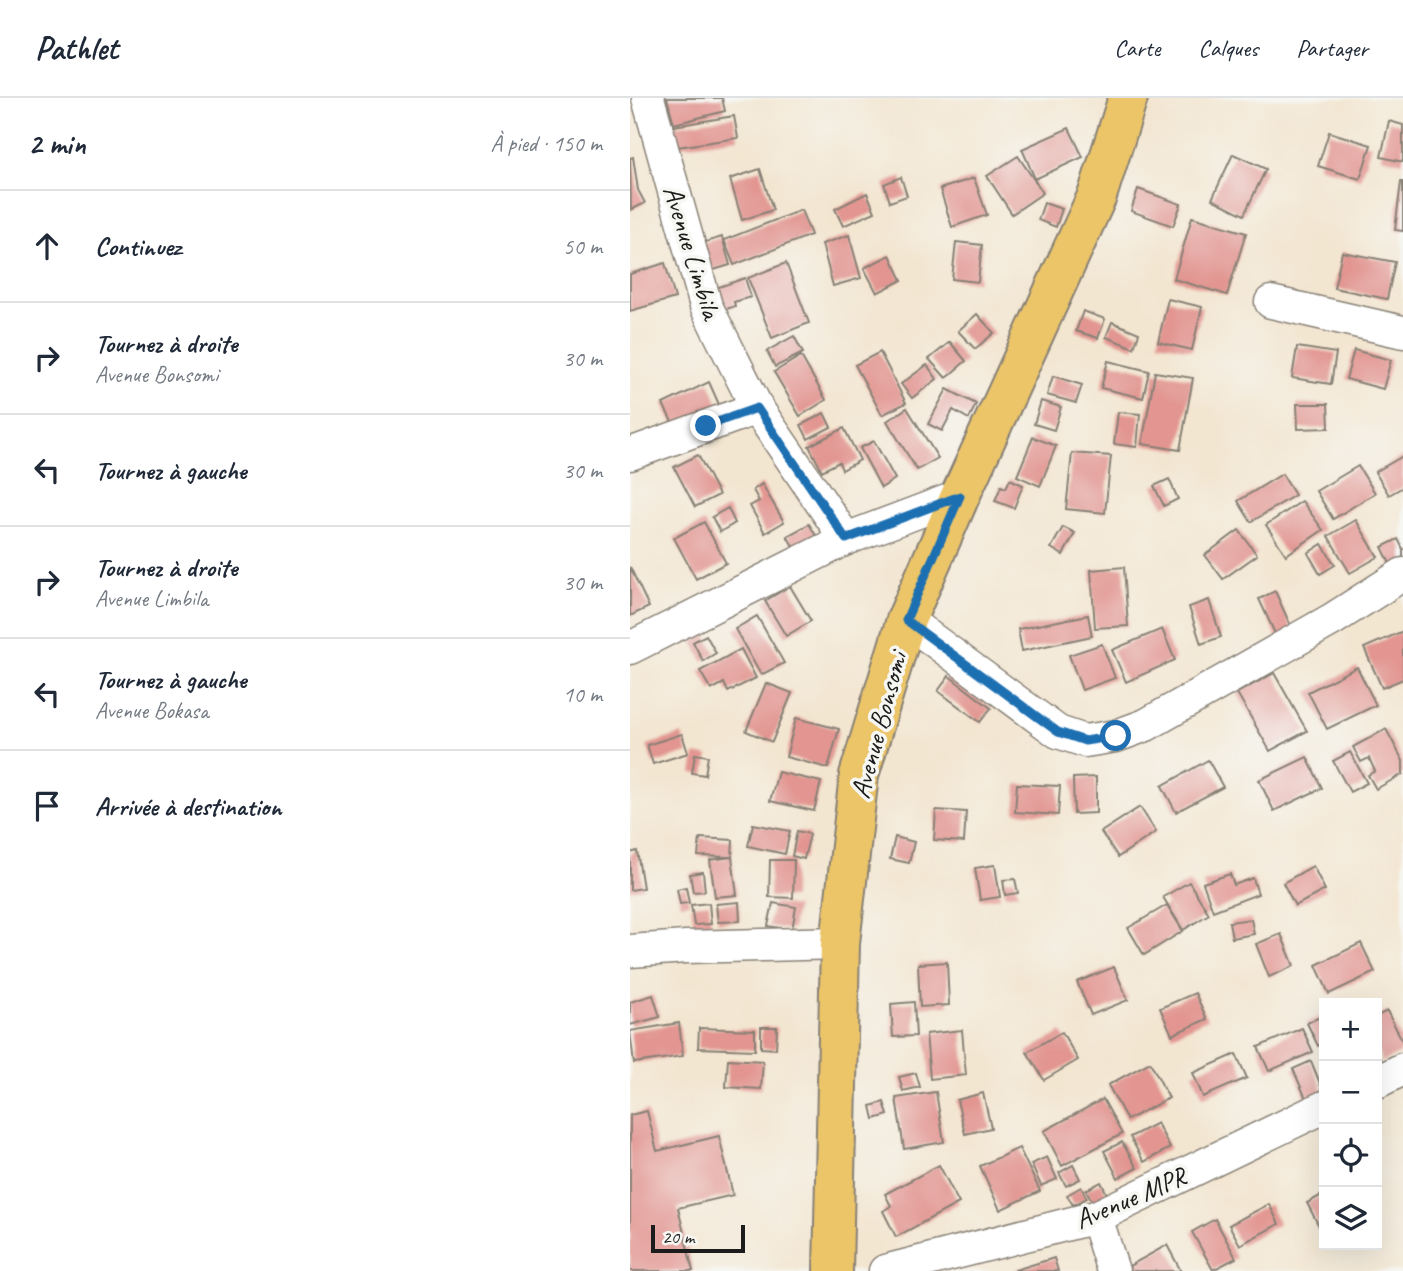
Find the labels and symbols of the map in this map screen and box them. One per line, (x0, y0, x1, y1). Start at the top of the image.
street label: Avenue Limbila (656, 181, 730, 326)
route end (690, 410, 721, 441)
street label: Avenue Bonsomi (842, 645, 916, 802)
route start (1100, 720, 1131, 751)
street label: Avenue MPR (1069, 1158, 1193, 1237)
scale bar (651, 1222, 746, 1254)

